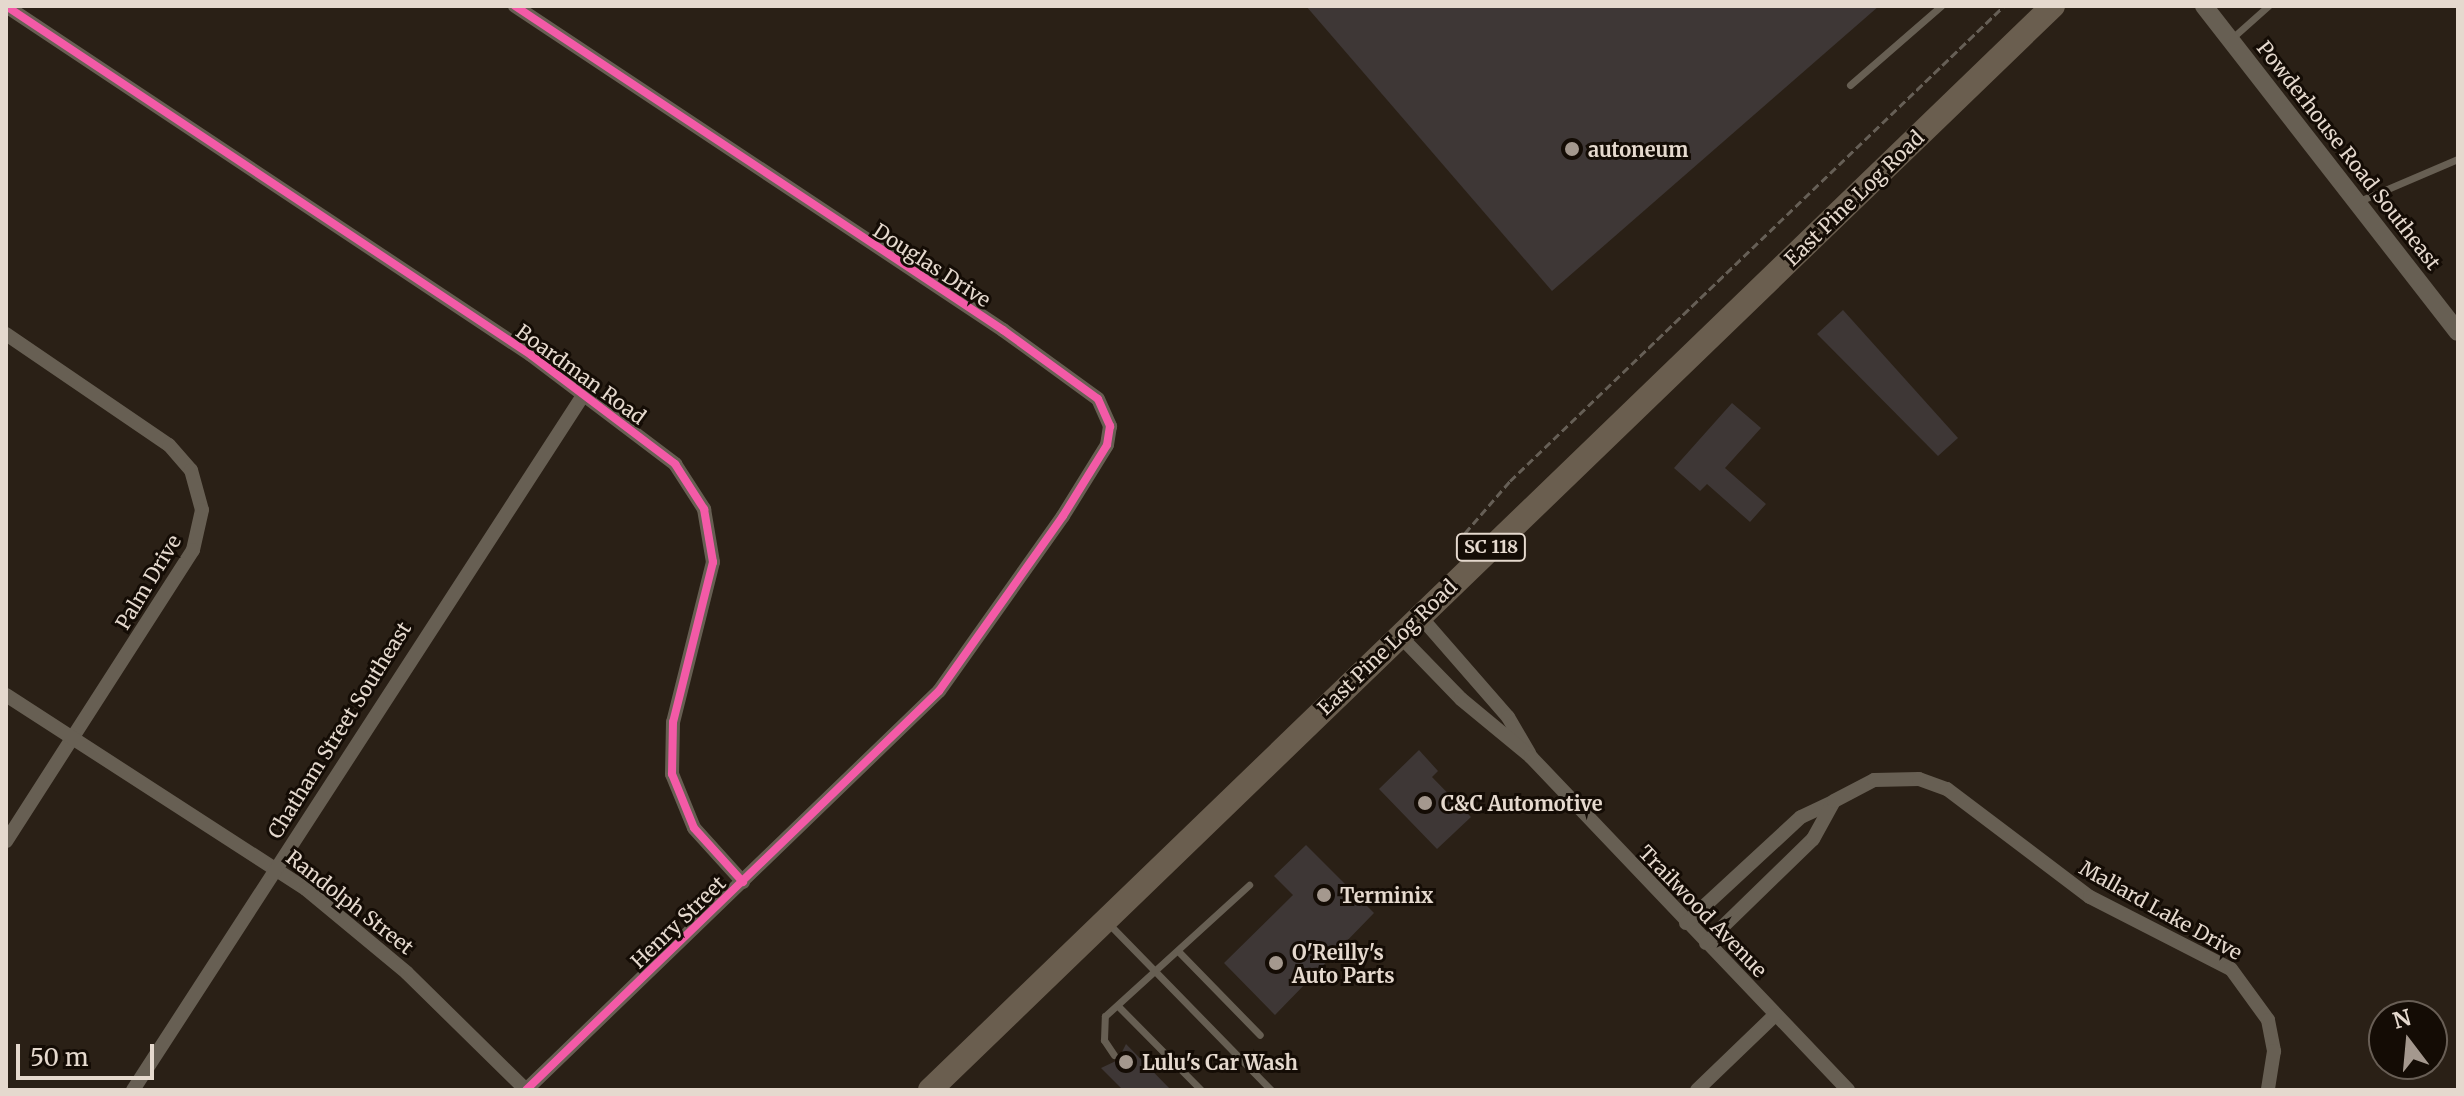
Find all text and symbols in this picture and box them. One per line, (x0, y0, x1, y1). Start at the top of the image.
street label: Powderhouse Road Southeast (2252, 36, 2446, 274)
street label: East Pine Log Road (1779, 125, 1929, 271)
place label: autoneum (1588, 137, 1688, 161)
marker: autoneum (1563, 140, 1581, 158)
street label: Douglas Drive (869, 218, 995, 312)
street label: Boardman Road (512, 319, 650, 429)
street label: Palm Drive (110, 530, 186, 634)
road number: SC 118 (1455, 533, 1527, 561)
street label: East Pine Log Road (1312, 574, 1462, 720)
street label: Chatham Street Southeast (262, 617, 416, 843)
place label: C&C Automotive (1441, 791, 1603, 815)
marker: C&C Automotive (1416, 794, 1434, 812)
street label: Trailwood Avenue (1634, 840, 1772, 982)
street label: Randolph Street (282, 845, 418, 959)
street label: Mallard Lake Drive (2076, 855, 2246, 965)
street label: Henry Street (626, 871, 730, 973)
place label: Terminix (1340, 883, 1433, 907)
marker: Terminix (1315, 886, 1333, 904)
place label: O'Reilly's Auto Parts (1292, 940, 1394, 987)
marker: O'Reilly's Auto Parts (1267, 954, 1285, 972)
north arrow (2368, 1000, 2448, 1080)
text: N (2390, 1003, 2414, 1035)
scale bar (20, 1028, 158, 1078)
text: 50 m (30, 1042, 89, 1073)
place label: Lulu's Car Wash (1142, 1050, 1298, 1074)
marker: Lulu's Car Wash (1117, 1053, 1135, 1071)

